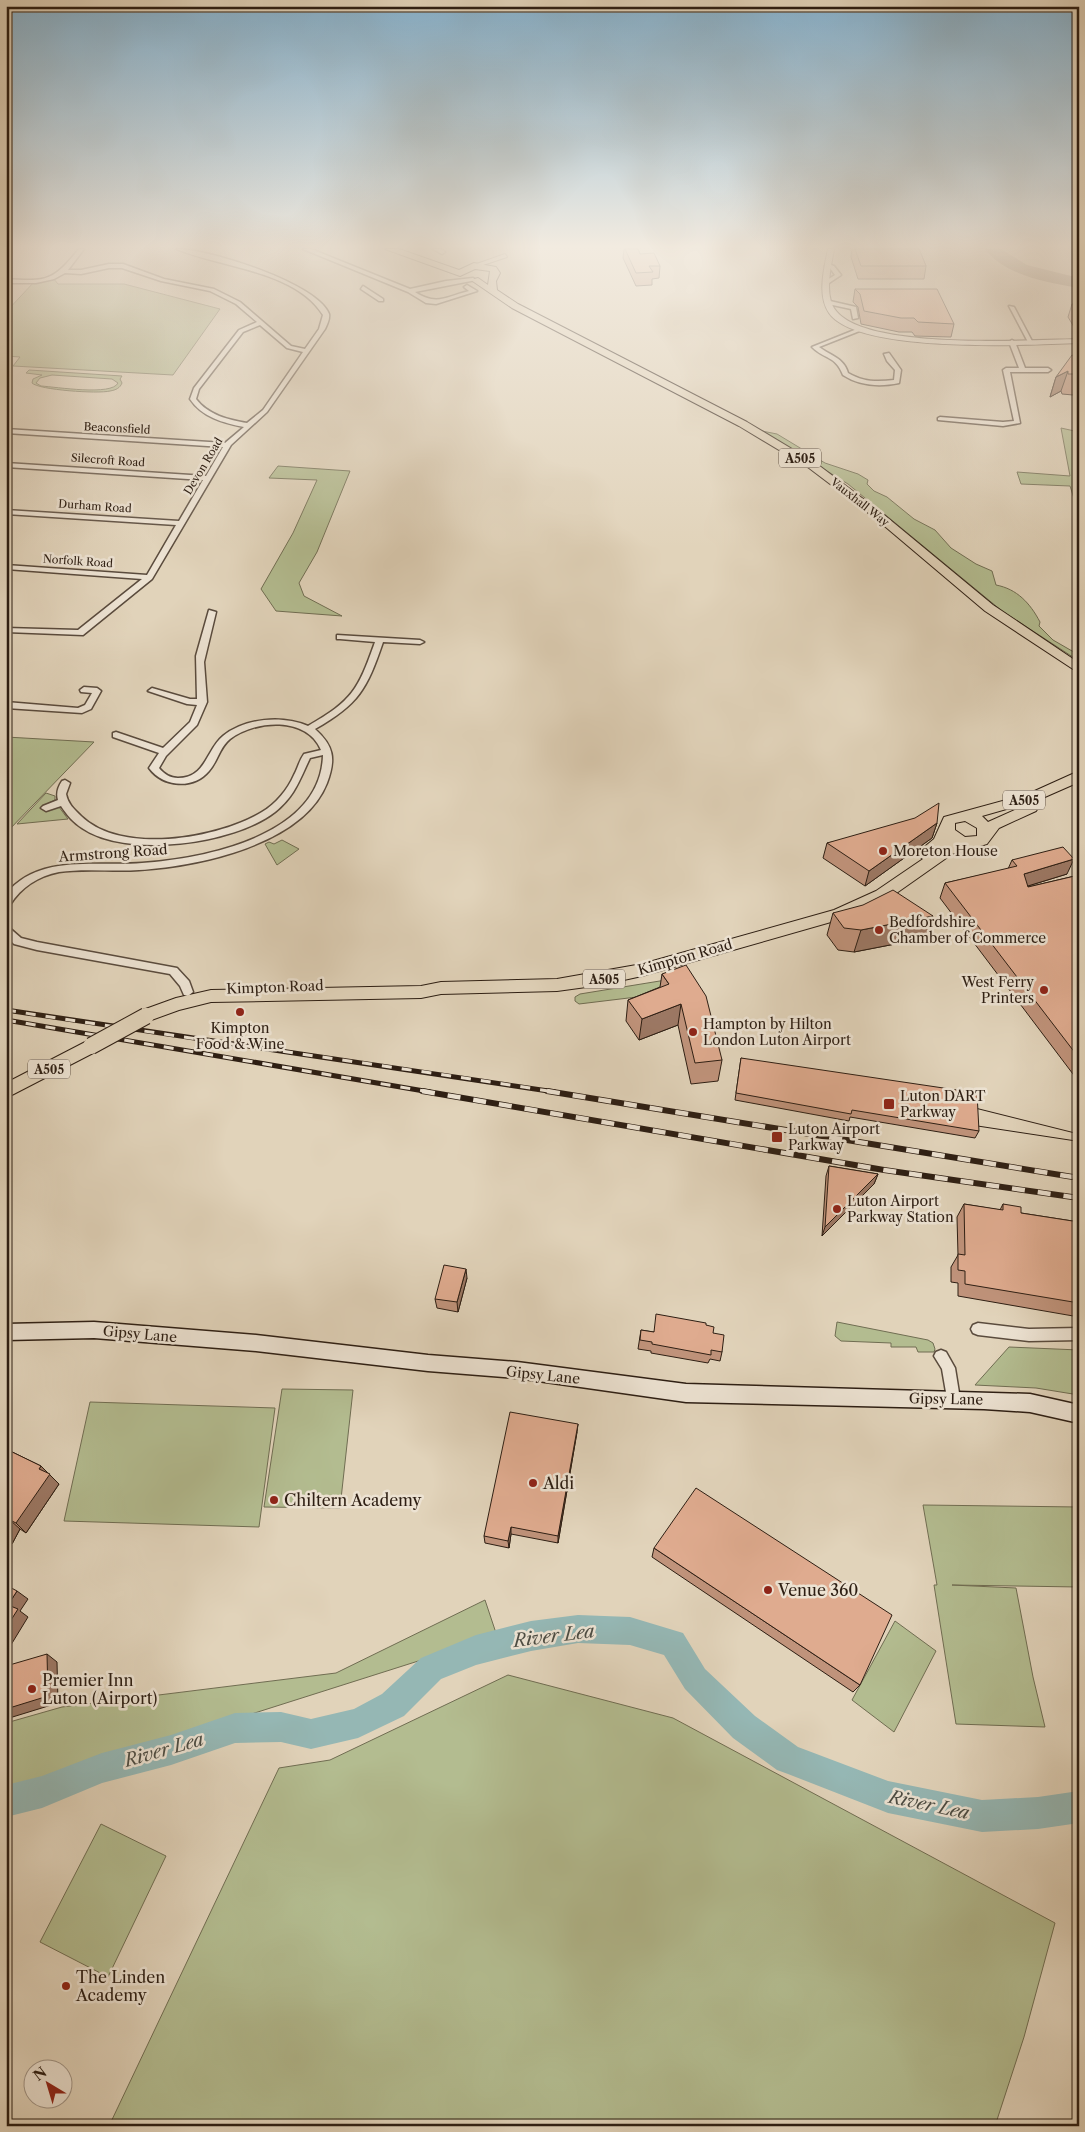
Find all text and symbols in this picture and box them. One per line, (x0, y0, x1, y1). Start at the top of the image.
street label: Beaconsfield (83, 419, 151, 437)
street label: Devon Road (180, 435, 226, 497)
road number: A505 (779, 448, 821, 468)
street label: Silecroft Road (71, 450, 146, 470)
street label: Vauxhall Way (827, 474, 893, 530)
street label: Durham Road (58, 496, 132, 516)
street label: Norfolk Road (42, 552, 114, 570)
road number: A505 (1003, 790, 1045, 810)
street label: Armstrong Road (57, 840, 168, 866)
place label: Moreton House (893, 842, 998, 860)
marker: Moreton House (877, 845, 889, 857)
place label: Bedfordshire Chamber of Commerce (889, 913, 1046, 947)
marker: Bedfordshire Chamber of Commerce (873, 924, 885, 936)
street label: Kimpton Road (636, 935, 735, 979)
road number: A505 (583, 970, 625, 989)
place label: West Ferry Printers (960, 973, 1034, 1007)
street label: Kimpton Road (226, 976, 324, 998)
marker: West Ferry Printers (1038, 984, 1050, 996)
marker: Kimpton Food & Wine (234, 1006, 246, 1018)
place label: Hampton by Hilton London Luton Airport (703, 1015, 851, 1049)
place label: Kimpton Food & Wine (196, 1019, 284, 1053)
marker: Hampton by Hilton London Luton Airport (687, 1026, 699, 1038)
road number: A505 (28, 1060, 70, 1078)
place label: Luton DART Parkway (900, 1087, 986, 1121)
marker: Luton DART Parkway (882, 1097, 896, 1111)
place label: Luton Airport Parkway (788, 1120, 880, 1154)
marker: Luton Airport Parkway (770, 1130, 784, 1144)
place label: Luton Airport Parkway Station (847, 1192, 954, 1226)
marker: Luton Airport Parkway Station (831, 1203, 843, 1215)
street label: Gipsy Lane (102, 1322, 178, 1346)
street label: Gipsy Lane (505, 1362, 581, 1388)
street label: Gipsy Lane (909, 1389, 984, 1409)
place label: Aldi (542, 1473, 574, 1493)
marker: Aldi (527, 1477, 539, 1489)
place label: Chiltern Academy (284, 1490, 423, 1510)
marker: Chiltern Academy (268, 1494, 280, 1506)
place label: Venue 360 (777, 1580, 859, 1600)
marker: Venue 360 (762, 1584, 774, 1596)
water label: River Lea (510, 1620, 596, 1652)
place label: Premier Inn Luton (Airport) (42, 1670, 157, 1708)
marker: Premier Inn Luton (Airport) (26, 1683, 38, 1695)
water label: River Lea (120, 1728, 206, 1772)
water label: River Lea (885, 1785, 971, 1824)
place label: The Linden Academy (75, 1967, 165, 2005)
marker: The Linden Academy (60, 1980, 72, 1992)
north arrow (22, 2060, 72, 2110)
text: N (30, 2063, 50, 2085)

